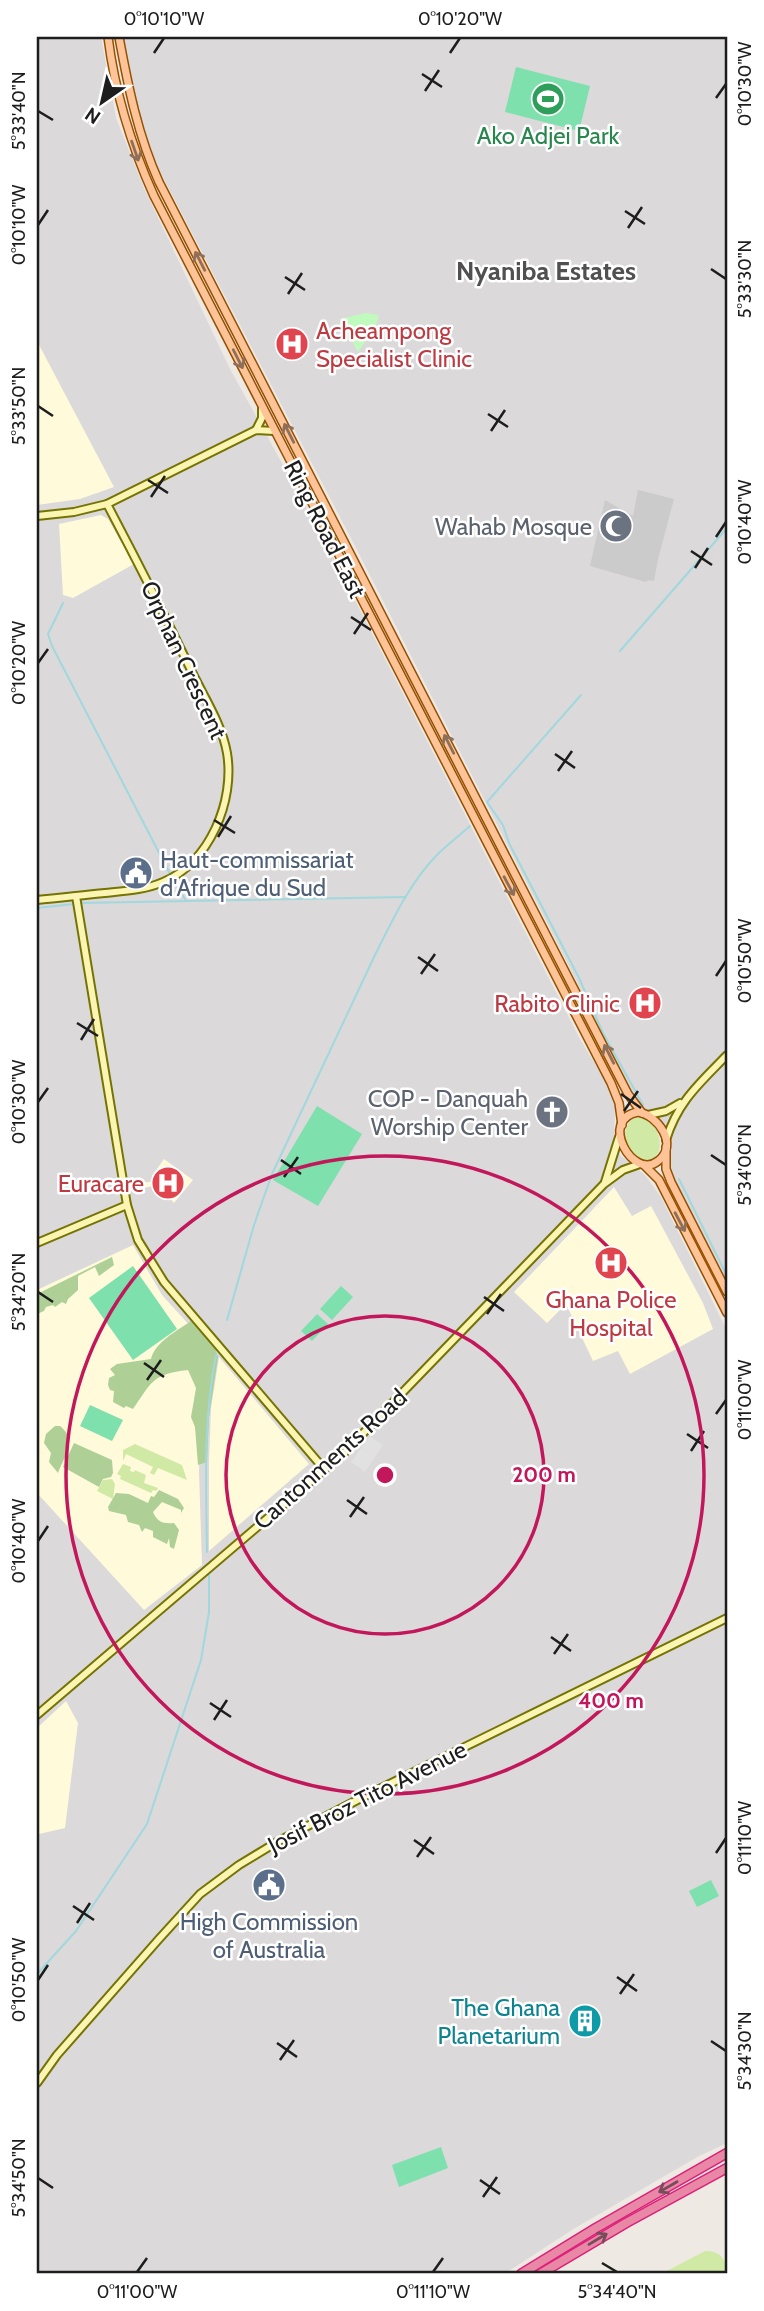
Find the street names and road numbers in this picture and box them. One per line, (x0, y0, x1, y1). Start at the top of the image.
street label: Ring Road East (278, 455, 372, 603)
street label: Orphan Crescent (135, 576, 233, 744)
street label: Cantonments Road (247, 1383, 413, 1535)
street label: Josif Broz Tito Avenue (262, 1734, 471, 1860)

